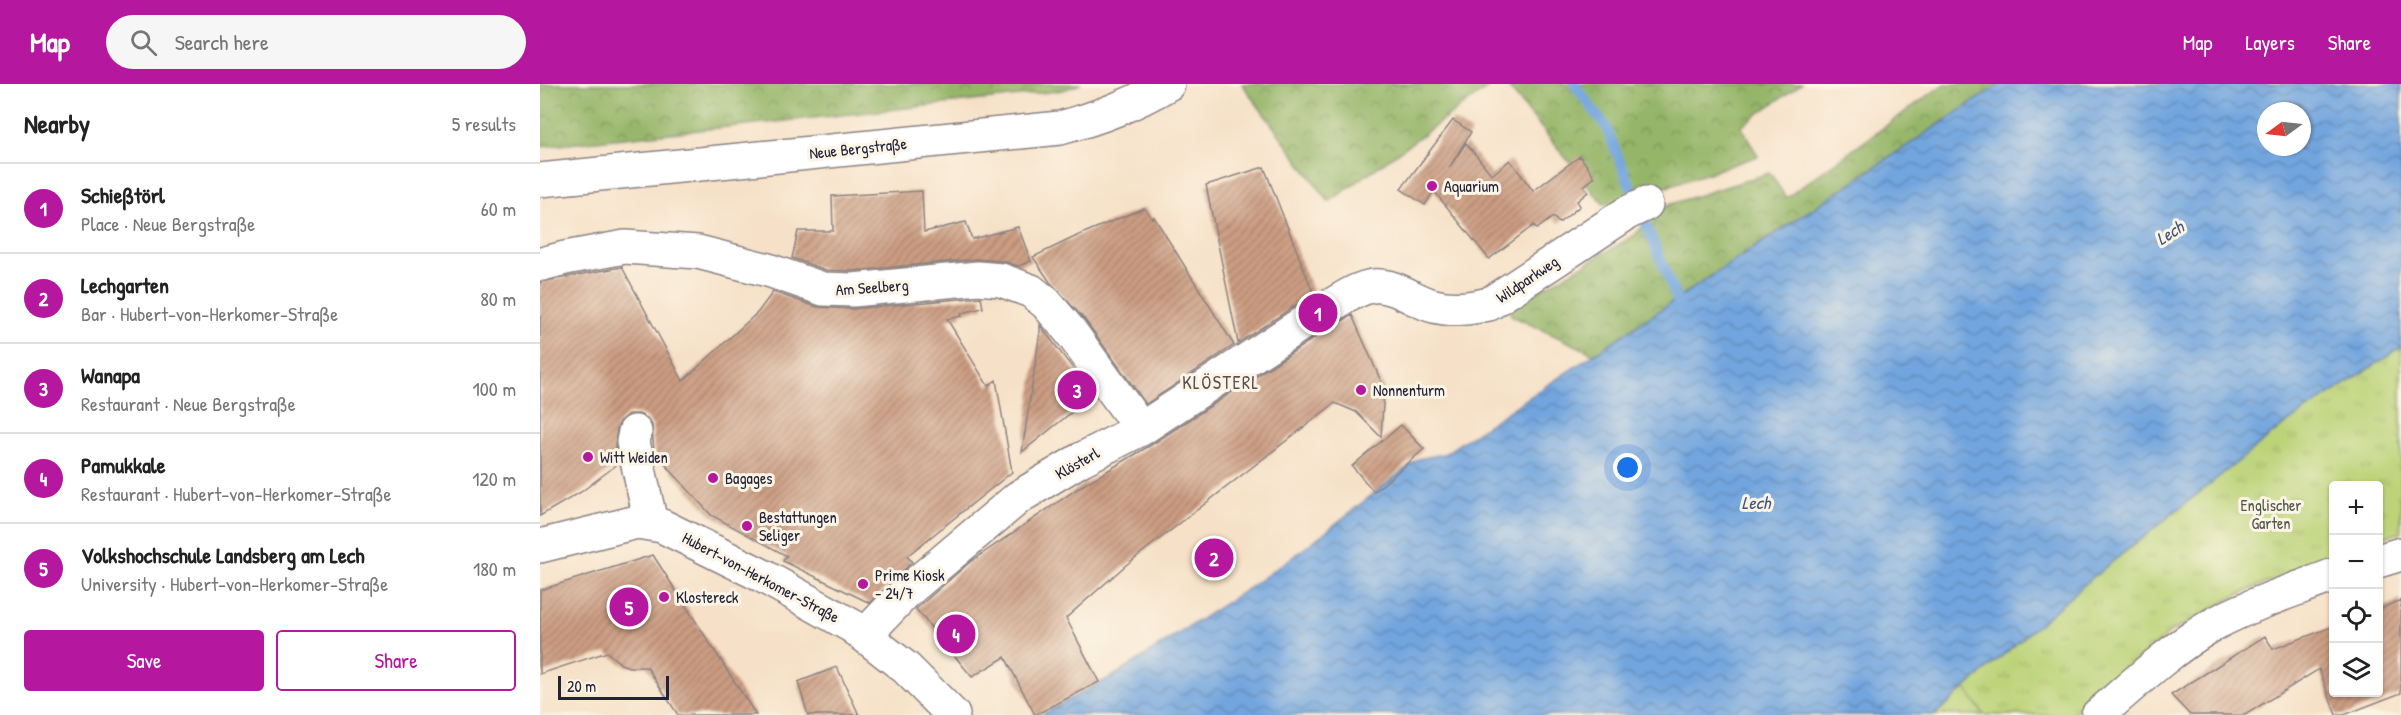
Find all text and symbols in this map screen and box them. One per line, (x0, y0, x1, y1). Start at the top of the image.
search box (106, 15, 526, 69)
text: Map (30, 23, 70, 61)
icon: search (127, 26, 160, 59)
text: Search here (175, 27, 269, 57)
text: Map (2183, 28, 2212, 57)
text: Layers (2245, 28, 2295, 57)
text: Share (2328, 28, 2371, 57)
north arrow (2257, 102, 2311, 156)
text: Nearby (24, 106, 90, 141)
text: 5 results (452, 110, 516, 137)
street label: Neue Bergstraße (808, 132, 909, 164)
place label: Aquarium (1444, 175, 1499, 197)
marker: Aquarium (1425, 179, 1439, 193)
text: Schießtörl (81, 180, 165, 210)
text: 1 (40, 195, 47, 222)
text: 60 m (481, 195, 516, 222)
text: Place · Neue Bergstraße (81, 210, 255, 237)
water label: Lech (2151, 214, 2190, 251)
street label: Wildparkweg (1492, 250, 1562, 308)
text: Lechgarten (81, 270, 169, 300)
street label: Am Seelberg (835, 273, 909, 301)
text: 2 (39, 285, 48, 312)
text: 80 m (480, 285, 516, 312)
pin: 1 (1298, 290, 1338, 336)
text: Bar · Hubert-von-Herkomer-Straße (81, 300, 338, 327)
text: Wanapa (81, 360, 140, 390)
pin: 3 (1058, 368, 1096, 412)
district label: KLÖSTERL (1182, 370, 1260, 395)
text: 3 (39, 375, 48, 402)
text: 100 m (473, 375, 516, 402)
place label: Nonnenturm (1373, 379, 1445, 401)
marker: Nonnenturm (1354, 383, 1368, 397)
text: Restaurant · Neue Bergstraße (81, 390, 296, 417)
street label: Klösterl (1051, 441, 1104, 484)
place label: Witt Weiden (600, 446, 668, 468)
text: Pamukkale (81, 450, 165, 480)
marker: Witt Weiden (581, 450, 595, 464)
your location (1613, 453, 1642, 482)
text: 4 (40, 465, 47, 492)
text: 120 m (472, 465, 516, 492)
place label: Bagages (725, 467, 772, 489)
marker: Bagages (706, 471, 720, 485)
text: Restaurant · Hubert-von-Herkomer-Straße (81, 480, 391, 507)
map controls (2329, 481, 2383, 697)
button: + (2329, 481, 2383, 535)
water label: Lech (1742, 490, 1772, 515)
park label: Englischer Garten (2241, 494, 2301, 534)
place label: Bestattungen Seliger (759, 506, 837, 546)
marker: Bestattungen Seliger (740, 519, 754, 533)
street label: Hubert-von-Herkomer-Straße (679, 526, 844, 628)
button: − (2329, 535, 2383, 589)
pin: 2 (1194, 536, 1234, 580)
text: Volkshochschule Landsberg am Lech (81, 540, 365, 570)
text: 5 (39, 555, 48, 582)
text: 180 m (473, 555, 516, 582)
place label: Prime Kiosk - 24/7 (875, 564, 945, 604)
text: University · Hubert-von-Herkomer-Straße (81, 570, 388, 597)
marker: Prime Kiosk - 24/7 (856, 577, 870, 591)
pin: 5 (610, 584, 649, 630)
place label: Klostereck (676, 586, 739, 608)
button: locate (2329, 589, 2383, 643)
marker: Klostereck (657, 590, 671, 604)
pin: 4 (936, 612, 976, 656)
button: Save (24, 630, 264, 691)
button: Share (276, 630, 516, 691)
button: layers (2329, 643, 2383, 697)
scale bar (558, 673, 669, 700)
text: 20 m (567, 675, 596, 697)

